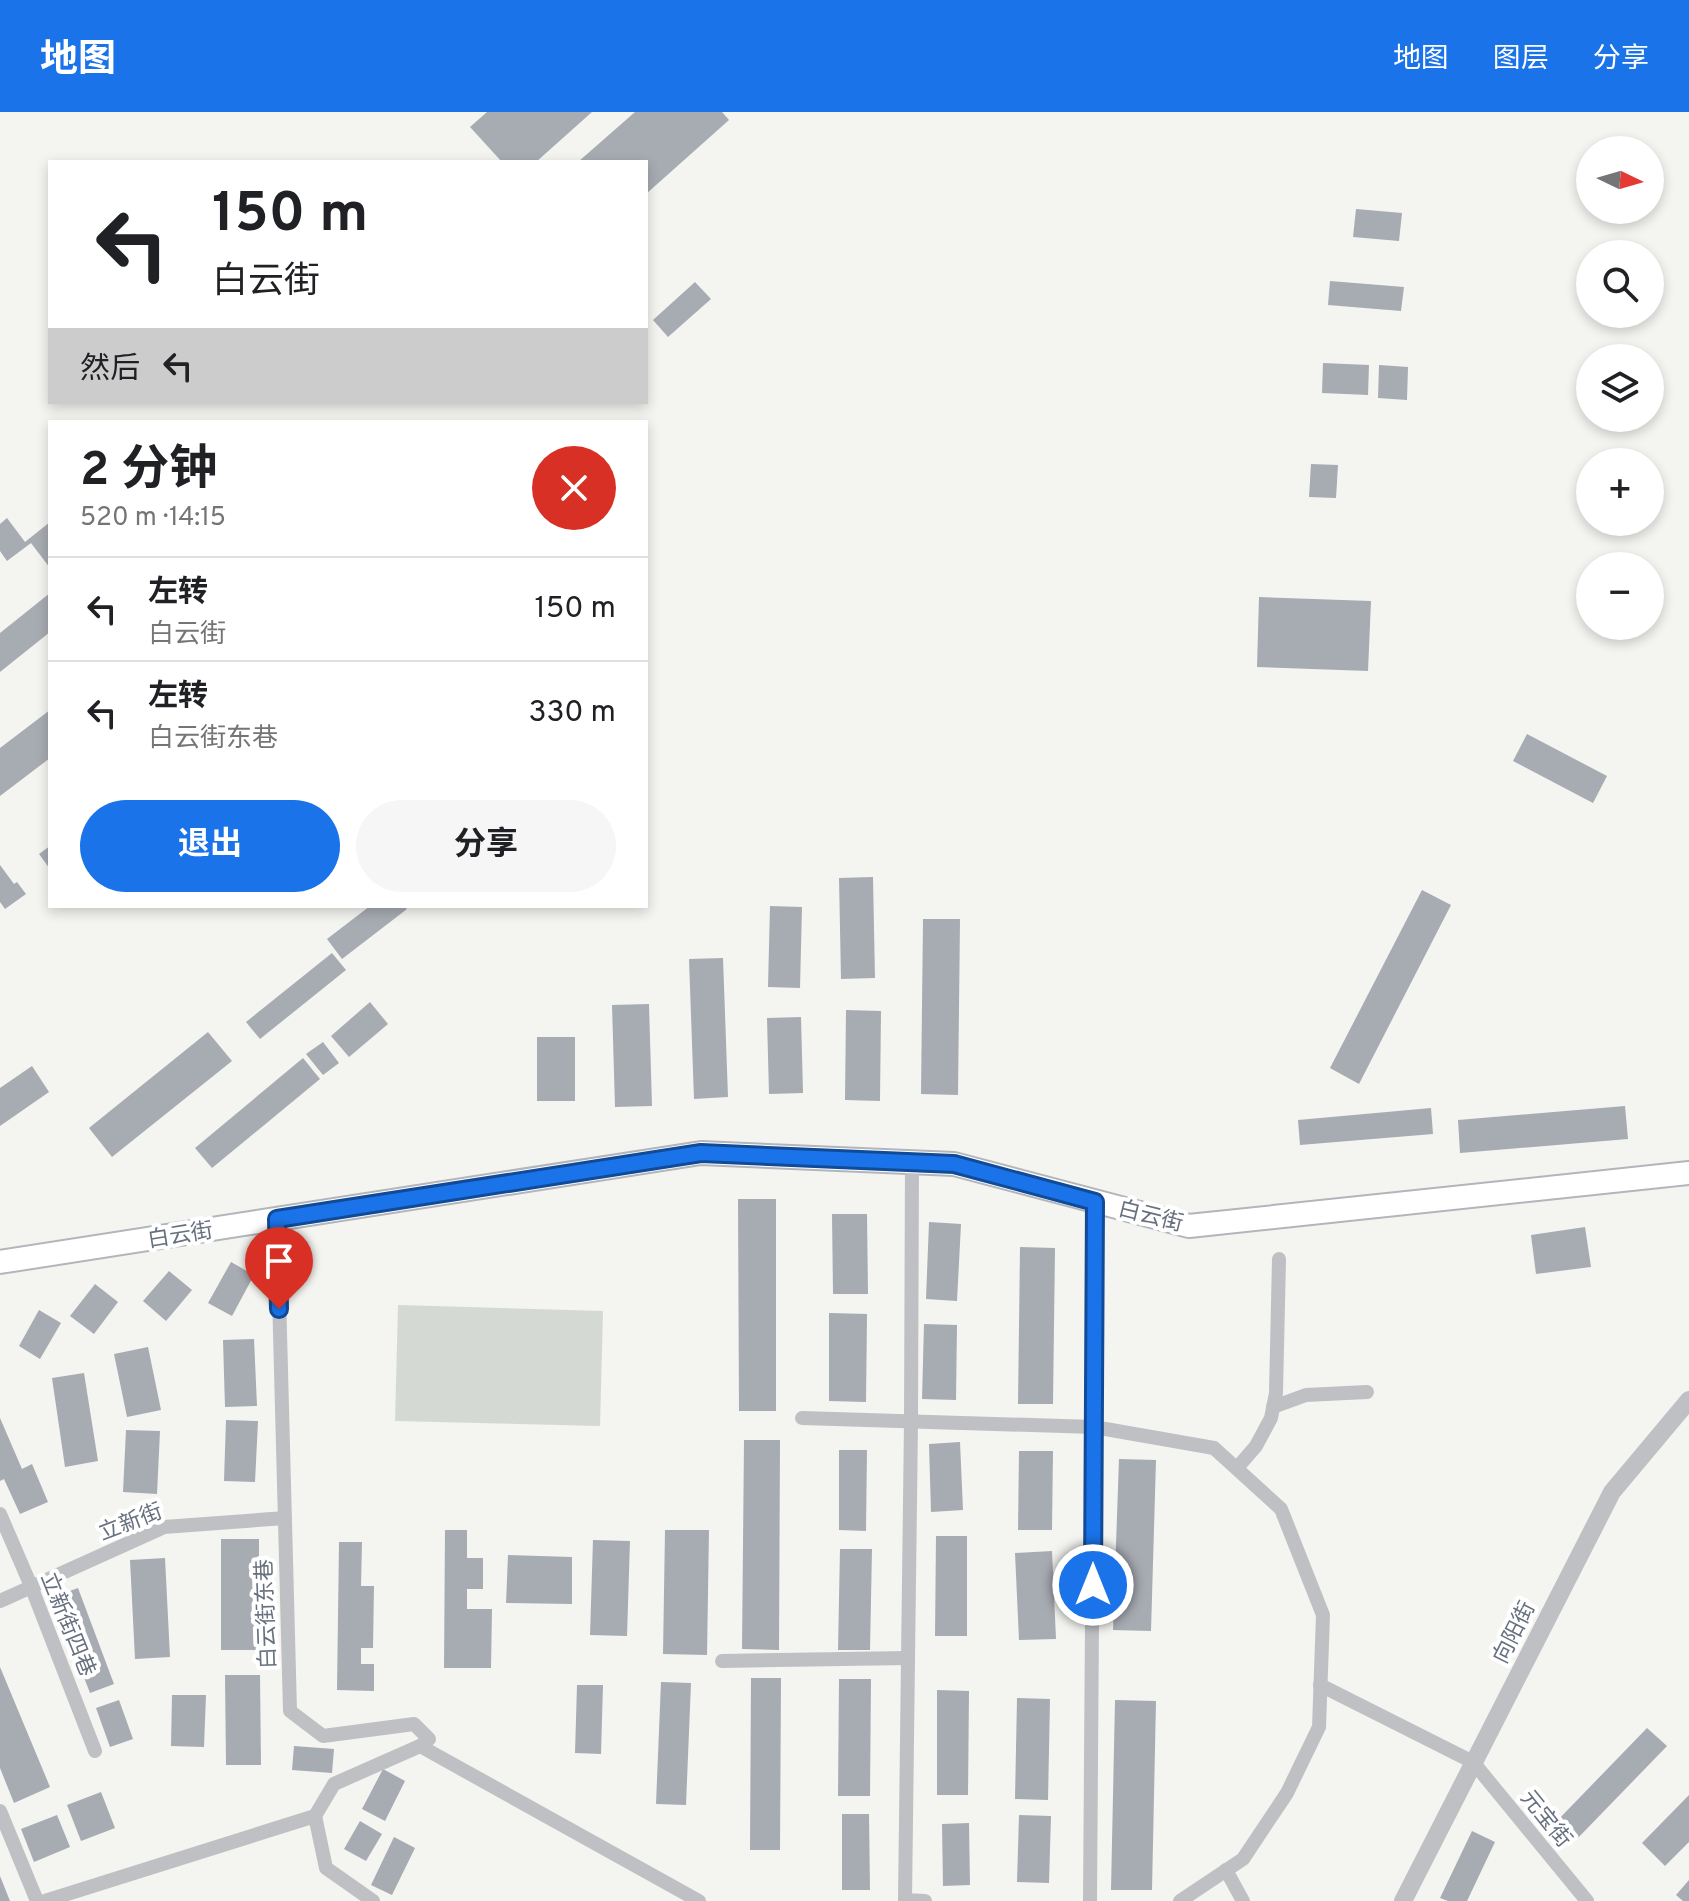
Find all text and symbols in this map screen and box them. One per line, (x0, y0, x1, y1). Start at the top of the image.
text: 地图 (40, 37, 116, 86)
text: 地图 (1393, 42, 1449, 78)
text: 图层 (1493, 42, 1549, 78)
text: 分享 (1593, 42, 1649, 78)
north arrow (1576, 136, 1664, 224)
map controls (1576, 136, 1664, 640)
text: 150 m (212, 181, 368, 251)
icon: left (80, 192, 184, 296)
button: search (1576, 240, 1664, 328)
text: 白云街 (212, 260, 320, 306)
icon: left (156, 344, 200, 388)
button: layers (1576, 344, 1664, 432)
text: 然后 (80, 352, 140, 389)
text: 2 分钟 (80, 442, 217, 502)
button: close (532, 446, 616, 530)
button: + (1576, 448, 1664, 536)
text: 520 m · 14:15 (80, 502, 226, 535)
button: − (1576, 552, 1664, 640)
text: 左转 (148, 575, 208, 612)
icon: left (80, 587, 124, 631)
text: 150 m (535, 591, 616, 628)
text: 白云街 (148, 619, 226, 652)
text: 左转 (148, 679, 208, 716)
icon: left (80, 691, 124, 735)
text: 330 m (528, 695, 616, 732)
text: 白云街东巷 (148, 723, 278, 756)
button: 退出 (80, 800, 340, 892)
button: 分享 (356, 800, 616, 892)
street label: 白云街 (1115, 1196, 1186, 1239)
street label: 白云街 (146, 1218, 215, 1255)
pin (245, 1227, 313, 1309)
icon: arrive (257, 1239, 301, 1283)
street label: 立新街 (95, 1499, 167, 1548)
position arrow (1051, 1543, 1135, 1627)
street label: 白云街东巷 (252, 1558, 283, 1669)
street label: 立新街四巷 (34, 1569, 100, 1681)
street label: 向阳街 (1488, 1598, 1542, 1669)
street label: 元宝街 (1514, 1785, 1576, 1854)

